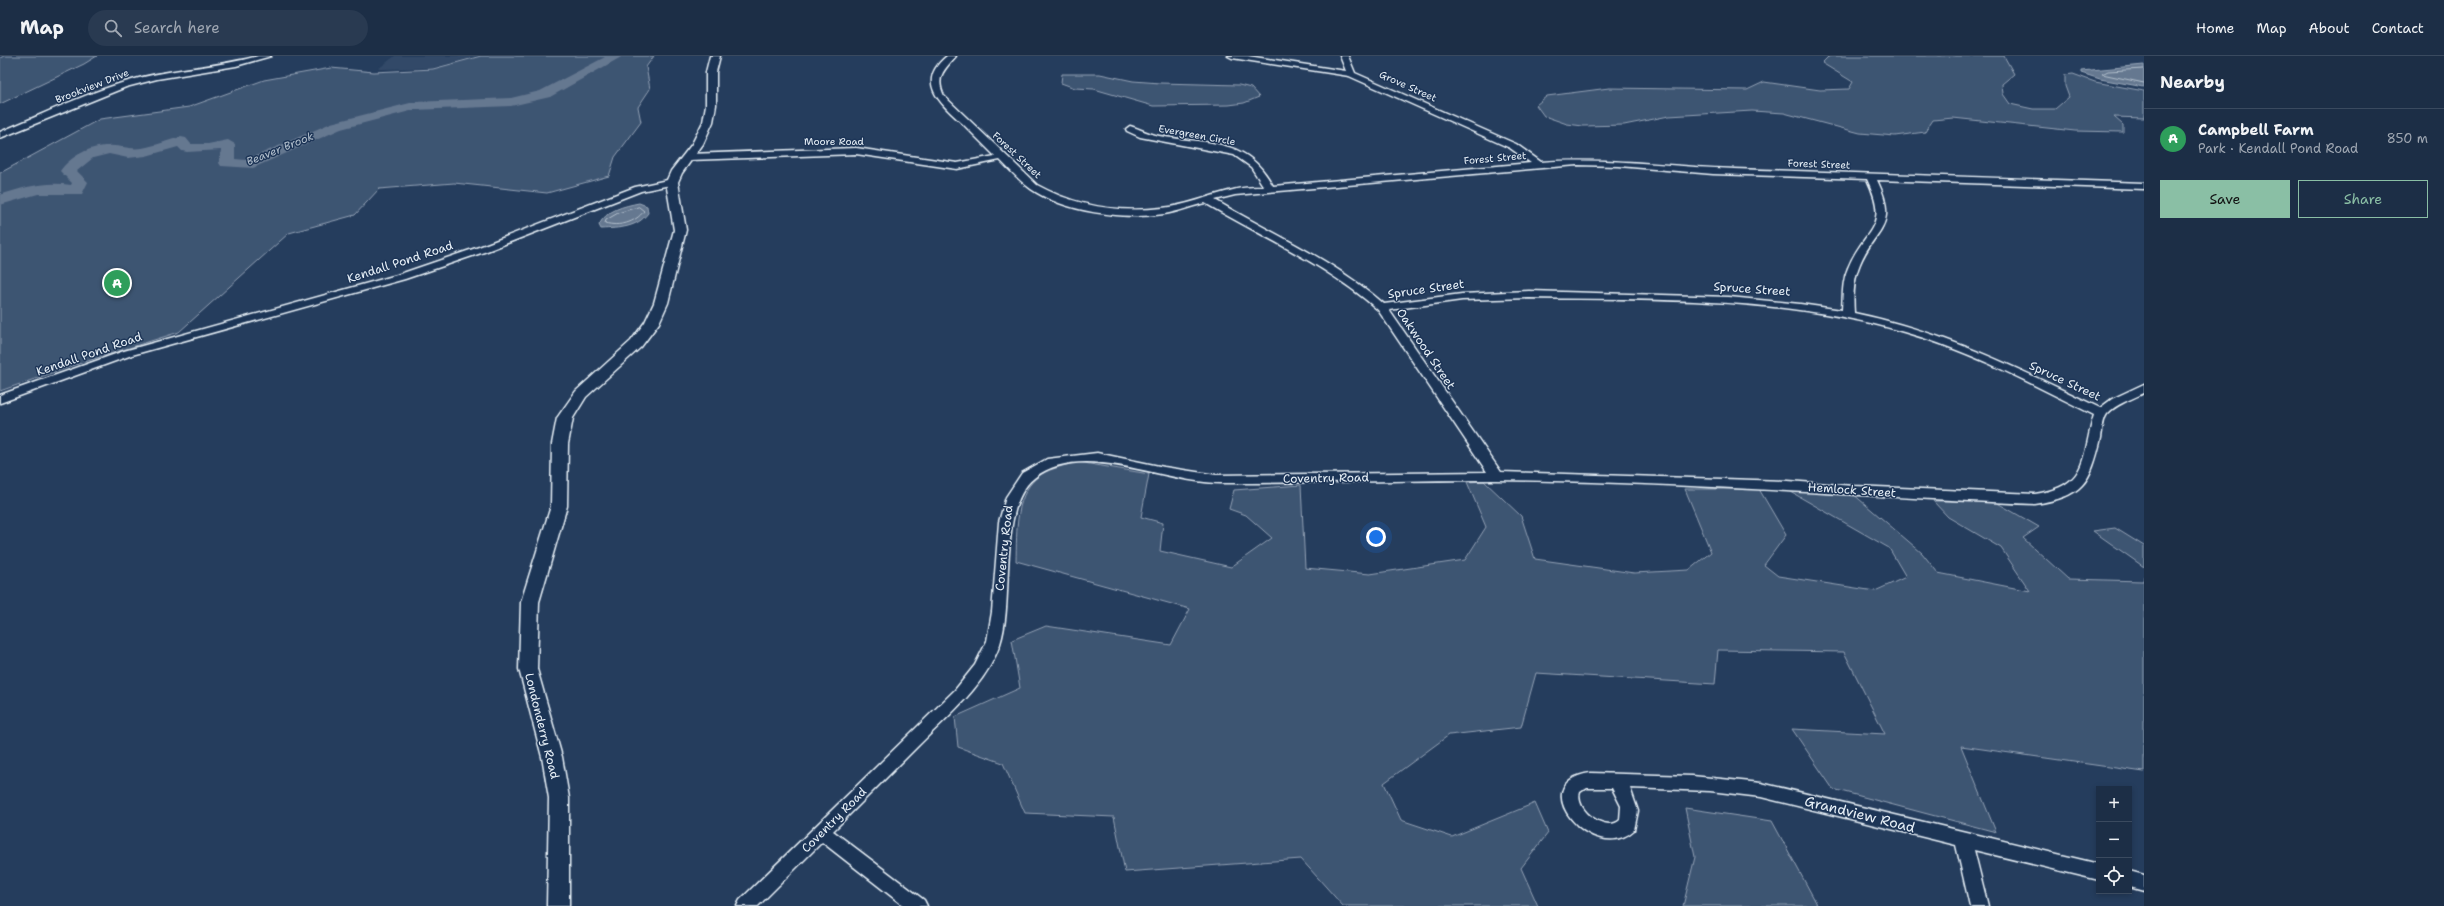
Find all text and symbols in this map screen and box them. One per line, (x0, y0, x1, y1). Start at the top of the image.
search box (88, 10, 368, 46)
text: Map (20, 15, 64, 40)
icon: search (102, 17, 124, 39)
text: Search here (134, 18, 220, 38)
text: Home (2196, 19, 2235, 37)
text: Map (2257, 19, 2287, 37)
text: About (2309, 19, 2350, 37)
text: Contact (2372, 19, 2424, 37)
street label: Brookview Drive (53, 66, 131, 106)
street label: Grove Street (1377, 68, 1439, 104)
text: Nearby (2160, 71, 2225, 93)
text: Campbell Farm (2198, 120, 2314, 140)
street label: Evergreen Circle (1158, 122, 1237, 148)
water label: Beaver Brook (244, 128, 316, 169)
street label: Forest Street (990, 129, 1044, 181)
text: A (2168, 130, 2178, 147)
text: 850 m (2387, 130, 2428, 147)
street label: Moore Road (804, 135, 865, 148)
text: Park · Kendall Pond Road (2198, 140, 2358, 157)
street label: Forest Street (1463, 149, 1527, 167)
street label: Forest Street (1787, 156, 1851, 172)
button: Save (2160, 180, 2290, 218)
button: Share (2298, 180, 2428, 218)
street label: Kendall Pond Road (345, 237, 455, 287)
pin: A (104, 268, 130, 298)
street label: Spruce Street (1387, 276, 1465, 302)
street label: Spruce Street (1713, 278, 1791, 300)
street label: Oakwood Street (1393, 305, 1459, 393)
street label: Kendall Pond Road (34, 328, 144, 380)
street label: Spruce Street (2027, 357, 2103, 405)
street label: Coventry Road (1283, 469, 1369, 487)
street label: Hemlock Street (1807, 479, 1897, 501)
street label: Coventry Road (992, 504, 1016, 592)
your location (1366, 527, 1386, 547)
street label: Londonderry Road (521, 671, 563, 781)
street label: Coventry Road (798, 784, 870, 856)
map controls (2096, 786, 2132, 894)
button: + (2096, 786, 2132, 822)
street label: Grandview Road (1803, 792, 1917, 836)
button: − (2096, 822, 2132, 858)
button: locate (2096, 858, 2132, 894)

